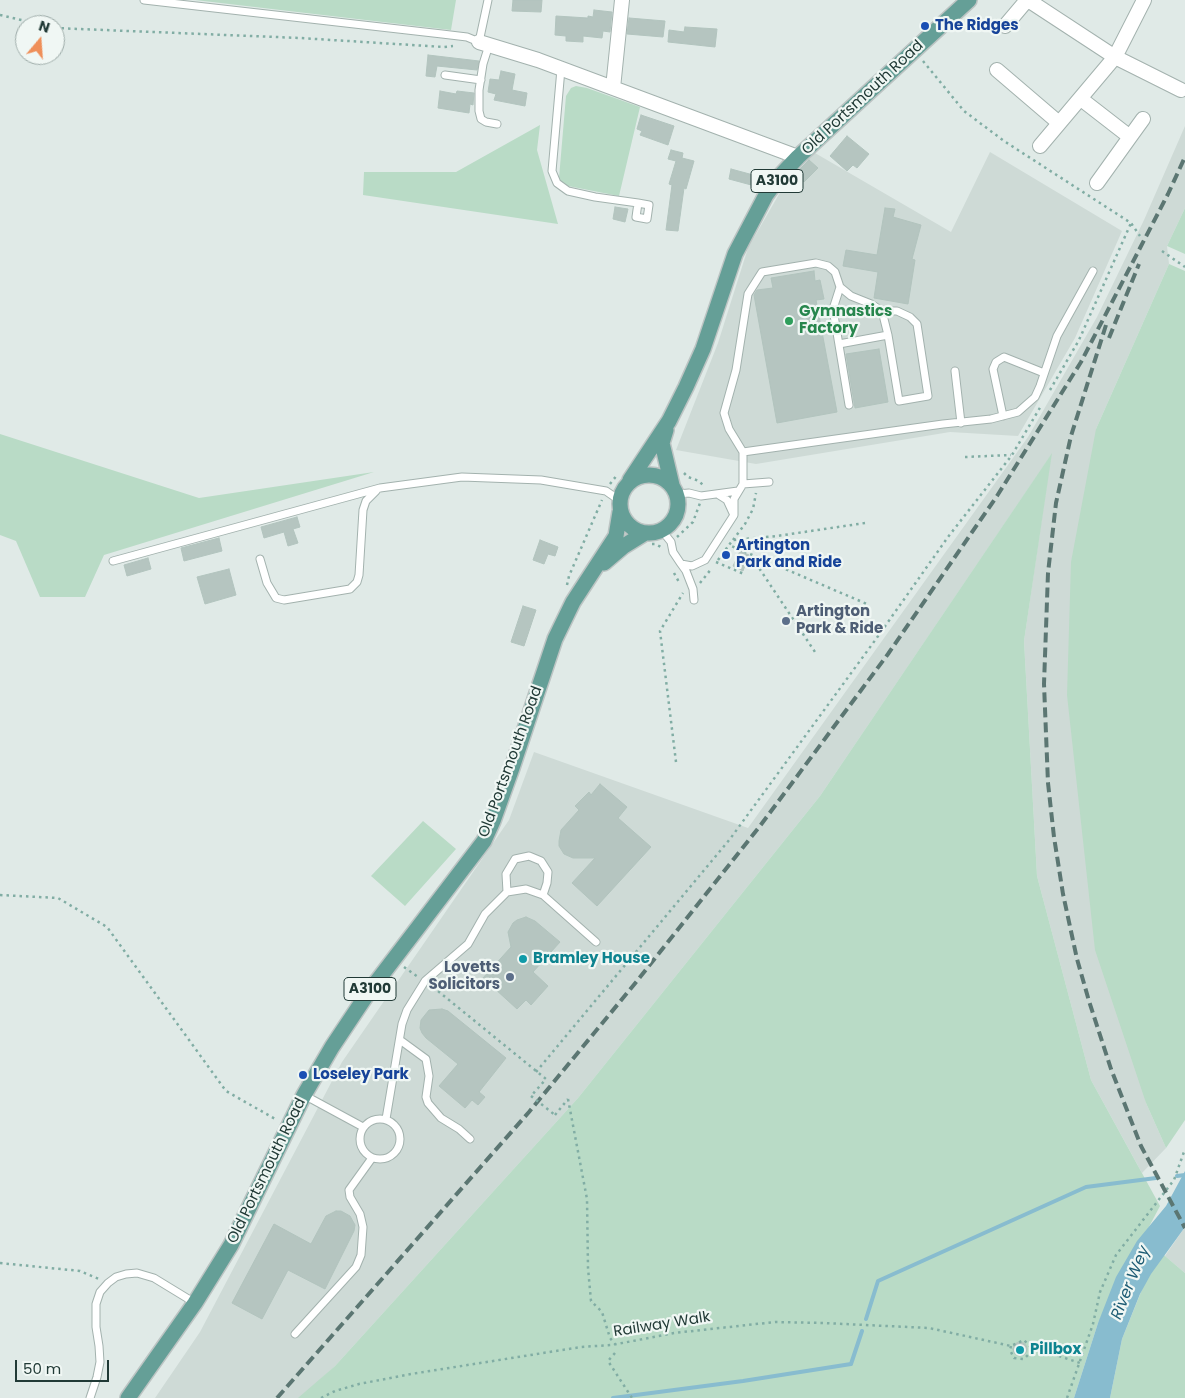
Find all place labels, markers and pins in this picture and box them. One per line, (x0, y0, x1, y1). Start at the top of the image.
place label: The Ridges (935, 17, 1019, 35)
marker: The Ridges (919, 20, 931, 32)
place label: Gymnastics Factory (799, 303, 892, 338)
marker: Gymnastics Factory (783, 315, 795, 327)
place label: Artington Park and Ride (736, 537, 842, 572)
marker: Artington Park and Ride (720, 549, 732, 561)
place label: Artington Park & Ride (796, 603, 883, 638)
marker: Artington Park & Ride (780, 615, 792, 627)
place label: Bramley House (533, 950, 650, 968)
marker: Bramley House (517, 953, 529, 965)
place label: Lovetts Solicitors (428, 959, 500, 994)
marker: Lovetts Solicitors (504, 971, 516, 983)
place label: Loseley Park (313, 1066, 409, 1084)
marker: Loseley Park (297, 1069, 309, 1081)
place label: Pillbox (1030, 1341, 1081, 1359)
marker: Pillbox (1014, 1344, 1026, 1356)

